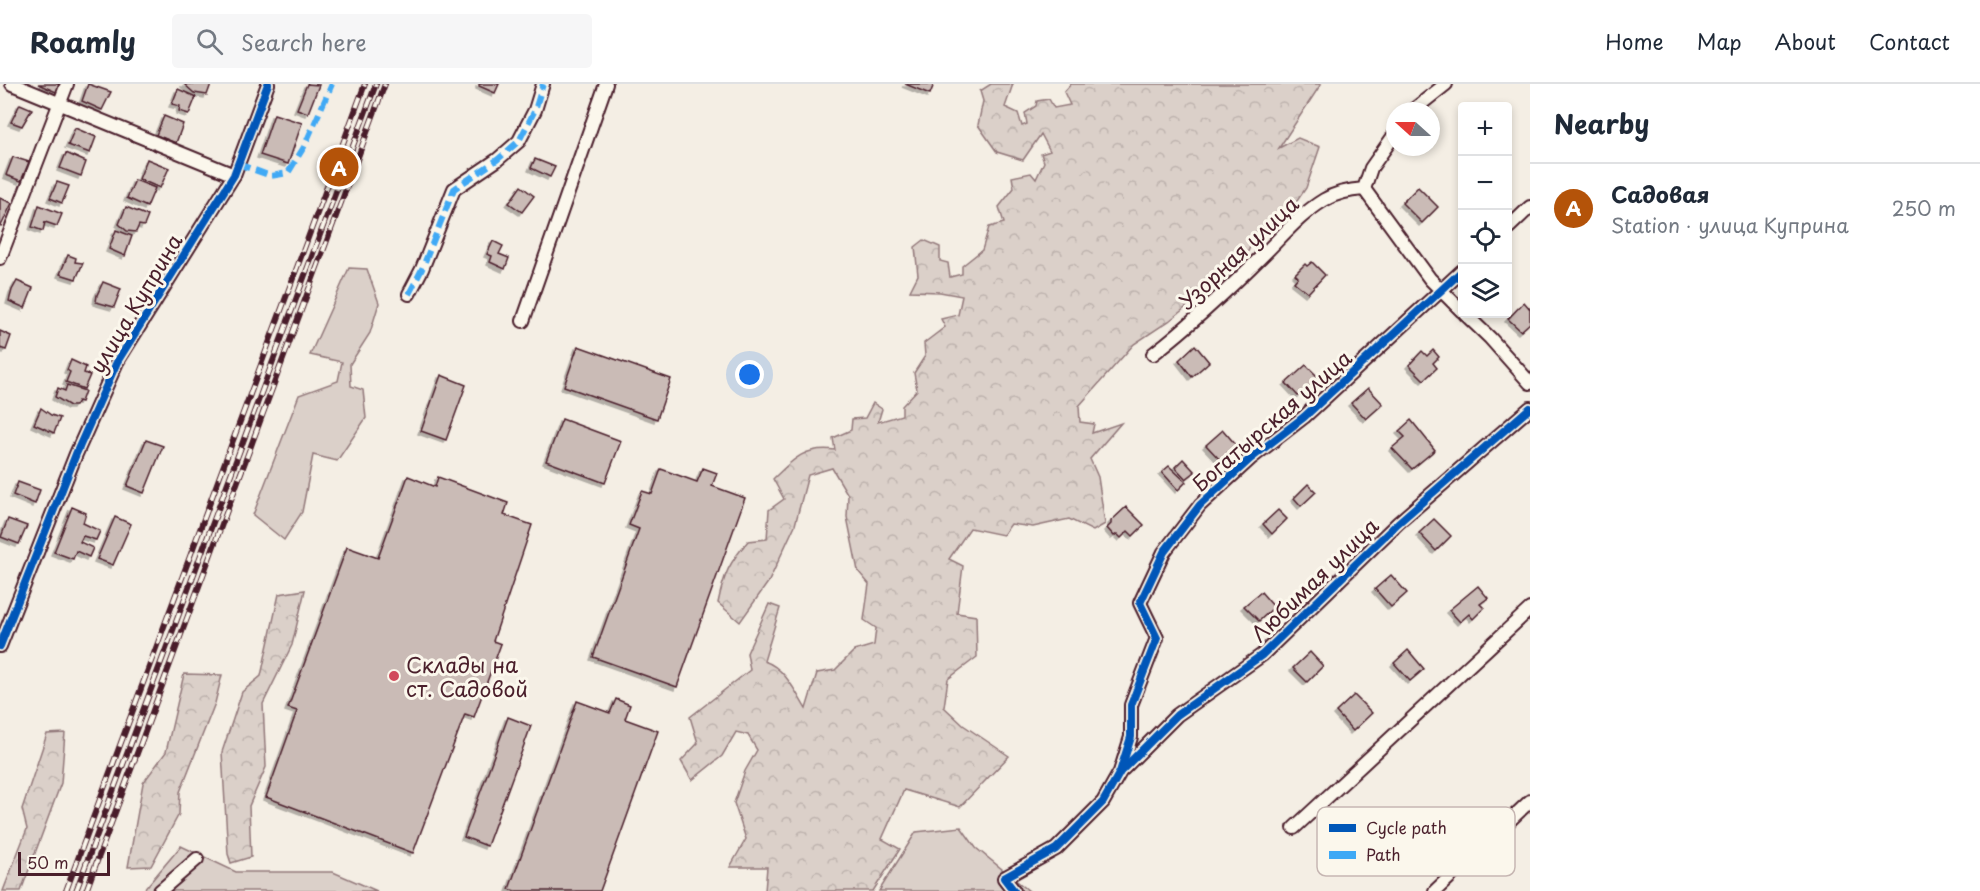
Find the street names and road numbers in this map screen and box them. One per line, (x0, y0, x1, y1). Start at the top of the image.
street label: Узорная улица (1171, 187, 1306, 316)
street label: улица Куприна (81, 226, 190, 379)
street label: Богатырская улица (1184, 341, 1359, 499)
street label: Любимая улица (1243, 509, 1386, 648)

